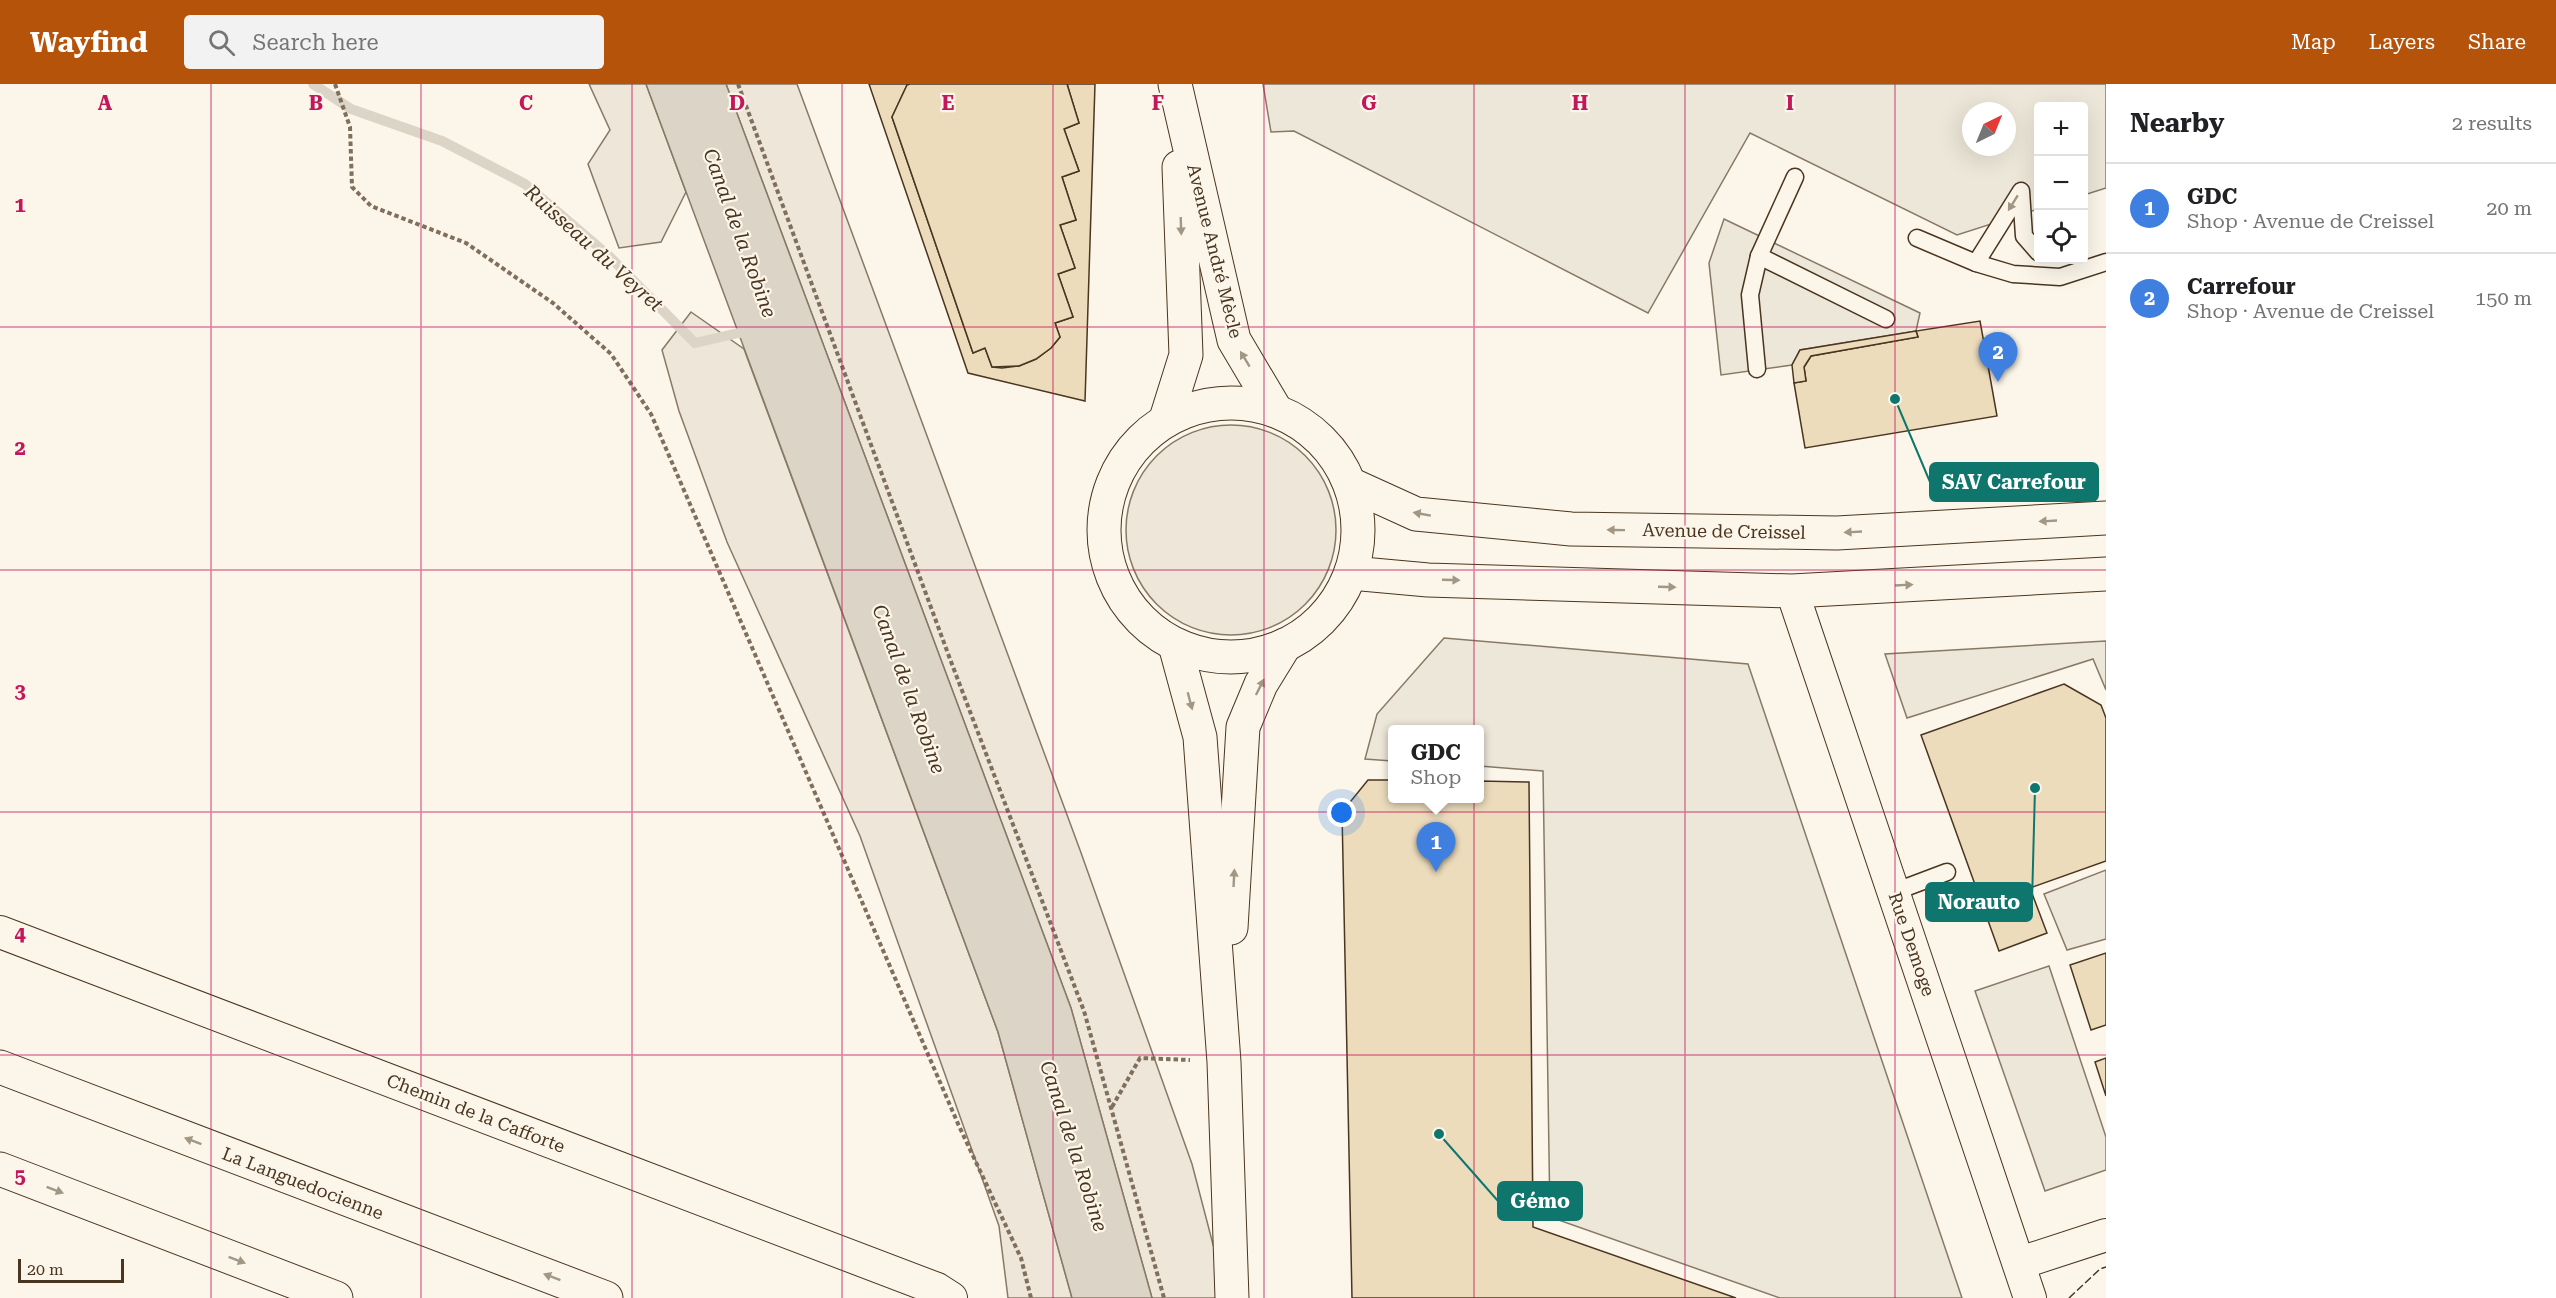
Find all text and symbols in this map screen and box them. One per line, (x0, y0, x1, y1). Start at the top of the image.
search box (184, 15, 604, 69)
text: Wayfind (30, 26, 148, 59)
icon: search (205, 26, 238, 59)
text: Search here (253, 30, 379, 55)
text: Map (2291, 30, 2336, 54)
text: Layers (2369, 30, 2435, 54)
text: Share (2468, 30, 2526, 54)
text: A (98, 91, 113, 115)
text: B (309, 91, 323, 115)
text: C (519, 91, 533, 115)
text: D (729, 91, 745, 115)
text: E (942, 91, 955, 115)
text: F (1152, 91, 1164, 115)
text: G (1361, 91, 1377, 115)
text: H (1572, 91, 1588, 115)
text: I (1786, 91, 1794, 115)
north arrow (1962, 102, 2016, 156)
map controls (2034, 102, 2088, 264)
button: + (2034, 102, 2088, 156)
text: Nearby (2130, 108, 2224, 138)
text: 2 results (2452, 111, 2532, 135)
water label: Canal de la Robine (698, 145, 782, 321)
button: − (2034, 156, 2088, 210)
street label: Avenue André Mècle (1183, 162, 1247, 340)
water label: Ruisseau du Veyret (519, 179, 669, 317)
text: GDC (2187, 184, 2237, 209)
text: 1 (14, 193, 26, 217)
one-way arrow (2008, 195, 2019, 211)
text: 1 (2144, 196, 2155, 220)
text: 20 m (2486, 196, 2532, 220)
text: Shop · Avenue de Creissel (2187, 209, 2434, 233)
button: locate (2034, 210, 2088, 264)
one-way arrow (1177, 217, 1186, 236)
text: Carrefour (2187, 274, 2296, 299)
text: 2 (2144, 286, 2155, 310)
text: 150 m (2475, 286, 2532, 310)
text: Shop · Avenue de Creissel (2187, 299, 2434, 323)
pin: 2 (1978, 332, 2018, 382)
one-way arrow (1240, 350, 1250, 367)
text: 2 (14, 436, 26, 460)
callout: SAV Carrefour (1930, 463, 2098, 501)
text: SAV Carrefour (1942, 470, 2086, 494)
one-way arrow (1412, 509, 1431, 518)
one-way arrow (2038, 516, 2057, 526)
street label: Avenue de Creissel (1642, 519, 1806, 543)
one-way arrow (1606, 525, 1625, 535)
one-way arrow (1843, 527, 1862, 537)
one-way arrow (1442, 575, 1461, 585)
one-way arrow (1894, 580, 1913, 590)
one-way arrow (1658, 582, 1677, 592)
water label: Canal de la Robine (867, 601, 951, 777)
one-way arrow (1255, 678, 1265, 695)
text: 3 (14, 679, 26, 703)
one-way arrow (1186, 692, 1195, 710)
popup (1388, 725, 1484, 803)
text: GDC (1411, 740, 1461, 765)
text: Shop (1411, 765, 1461, 789)
your location (1327, 798, 1356, 827)
pin: 1 (1416, 822, 1456, 872)
one-way arrow (1230, 868, 1239, 887)
callout: Norauto (1926, 883, 2032, 921)
street label: Rue Demoge (1884, 889, 1940, 999)
text: Norauto (1938, 890, 2020, 914)
text: 4 (14, 922, 26, 946)
water label: Canal de la Robine (1035, 1058, 1113, 1234)
street label: Chemin de la Cafforte (384, 1069, 568, 1157)
one-way arrow (184, 1135, 202, 1145)
street label: La Languedocienne (219, 1143, 387, 1224)
text: 5 (14, 1164, 26, 1188)
callout: Gémo (1498, 1182, 1582, 1220)
one-way arrow (46, 1185, 64, 1195)
text: Gémo (1510, 1189, 1570, 1213)
scale bar (18, 1256, 124, 1284)
one-way arrow (228, 1256, 246, 1265)
text: 20 m (27, 1260, 64, 1279)
one-way arrow (543, 1272, 561, 1281)

